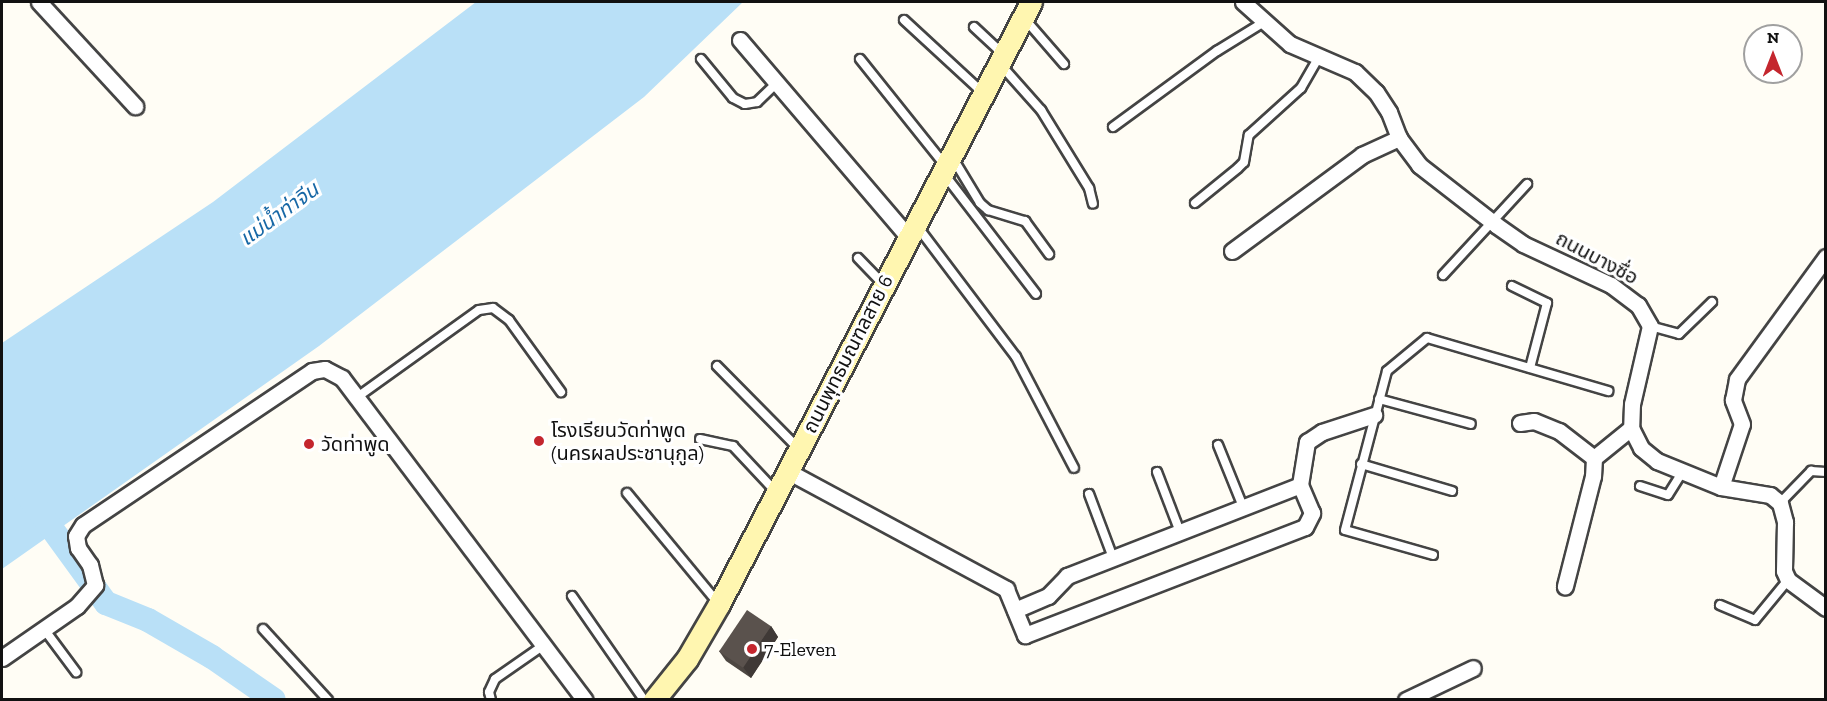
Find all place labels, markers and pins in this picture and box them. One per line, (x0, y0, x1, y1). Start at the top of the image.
place label: โรงเรียนวัดท่าพูด (นครผลประชานุกูล) (551, 418, 704, 465)
place label: วัดท่าพูด (321, 432, 390, 456)
marker: โรงเรียนวัดท่าพูด (นครผลประชานุกูล) (532, 434, 546, 448)
marker: วัดท่าพูด (302, 437, 316, 451)
place label: 7-Eleven (764, 637, 836, 661)
marker: 7-Eleven (745, 642, 759, 656)

